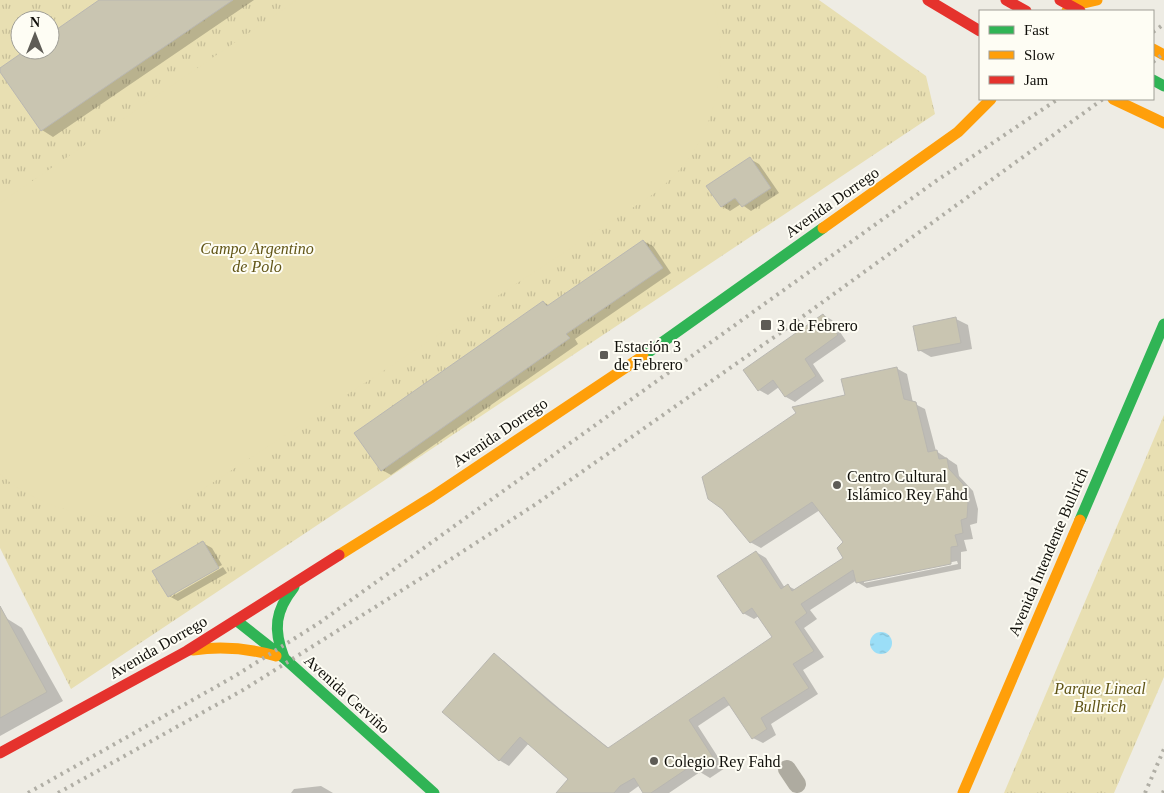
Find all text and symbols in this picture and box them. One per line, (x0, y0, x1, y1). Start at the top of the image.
north arrow (10, 10, 60, 60)
legend (979, 10, 1154, 100)
text: N (30, 15, 40, 30)
text: Fast (1024, 22, 1050, 38)
text: Slow (1024, 47, 1055, 63)
text: Jam (1024, 72, 1048, 88)
street label: Avenida Dorrego (782, 163, 883, 241)
park label: Campo Argentino de Polo (200, 240, 314, 275)
place label: 3 de Febrero (777, 317, 858, 334)
marker: 3 de Febrero (759, 318, 773, 332)
place label: Estación 3 de Febrero (614, 338, 683, 373)
marker: Estación 3 de Febrero (598, 349, 610, 361)
street label: Avenida Dorrego (450, 394, 551, 471)
street label: Avenida Intendente Bullrich (1005, 465, 1091, 639)
place label: Centro Cultural Islámico Rey Fahd (847, 468, 968, 504)
marker: Centro Cultural Islámico Rey Fahd (831, 479, 843, 491)
street label: Avenida Dorrego (106, 612, 211, 683)
street label: Avenida Cerviño (301, 651, 393, 737)
park label: Parque Lineal Bullrich (1053, 680, 1146, 715)
place label: Colegio Rey Fahd (664, 753, 780, 771)
marker: Colegio Rey Fahd (648, 755, 660, 767)

